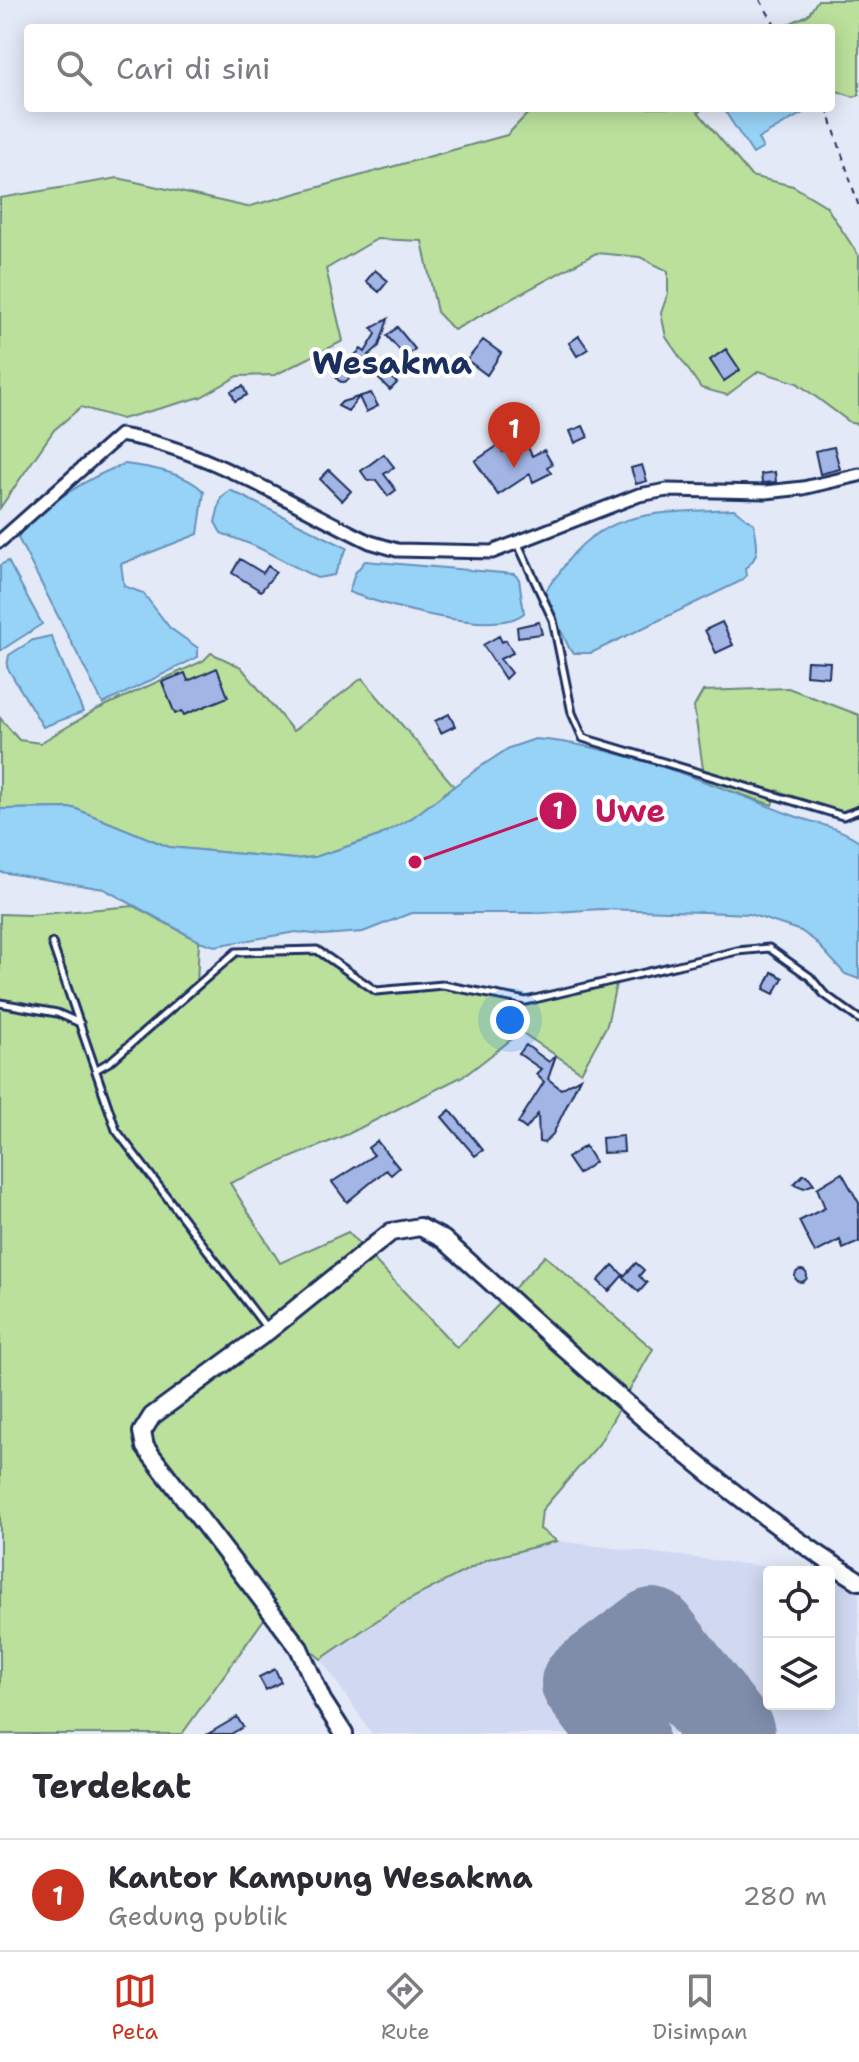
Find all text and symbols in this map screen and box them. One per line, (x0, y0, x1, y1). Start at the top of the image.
search box (24, 24, 835, 112)
icon: search (52, 46, 96, 90)
text: Cari di sini (116, 48, 271, 89)
district label: Wesakma (312, 341, 472, 384)
pin: 1 (488, 402, 540, 468)
callout: Uwe (538, 783, 681, 839)
text: Uwe (595, 789, 665, 832)
text: 1 (553, 795, 563, 827)
your location (490, 1000, 530, 1040)
map controls (763, 1566, 835, 1710)
button: locate (763, 1566, 835, 1638)
button: layers (763, 1638, 835, 1710)
text: Terdekat (32, 1763, 191, 1809)
text: Kantor Kampung Wesakma (108, 1857, 533, 1898)
text: 1 (52, 1878, 64, 1913)
text: 280 m (742, 1878, 827, 1913)
text: Gedung publik (108, 1898, 288, 1933)
tab: Peta (111, 1969, 158, 2046)
tab: Rute (381, 1969, 430, 2046)
tab: Disimpan (652, 1969, 748, 2046)

